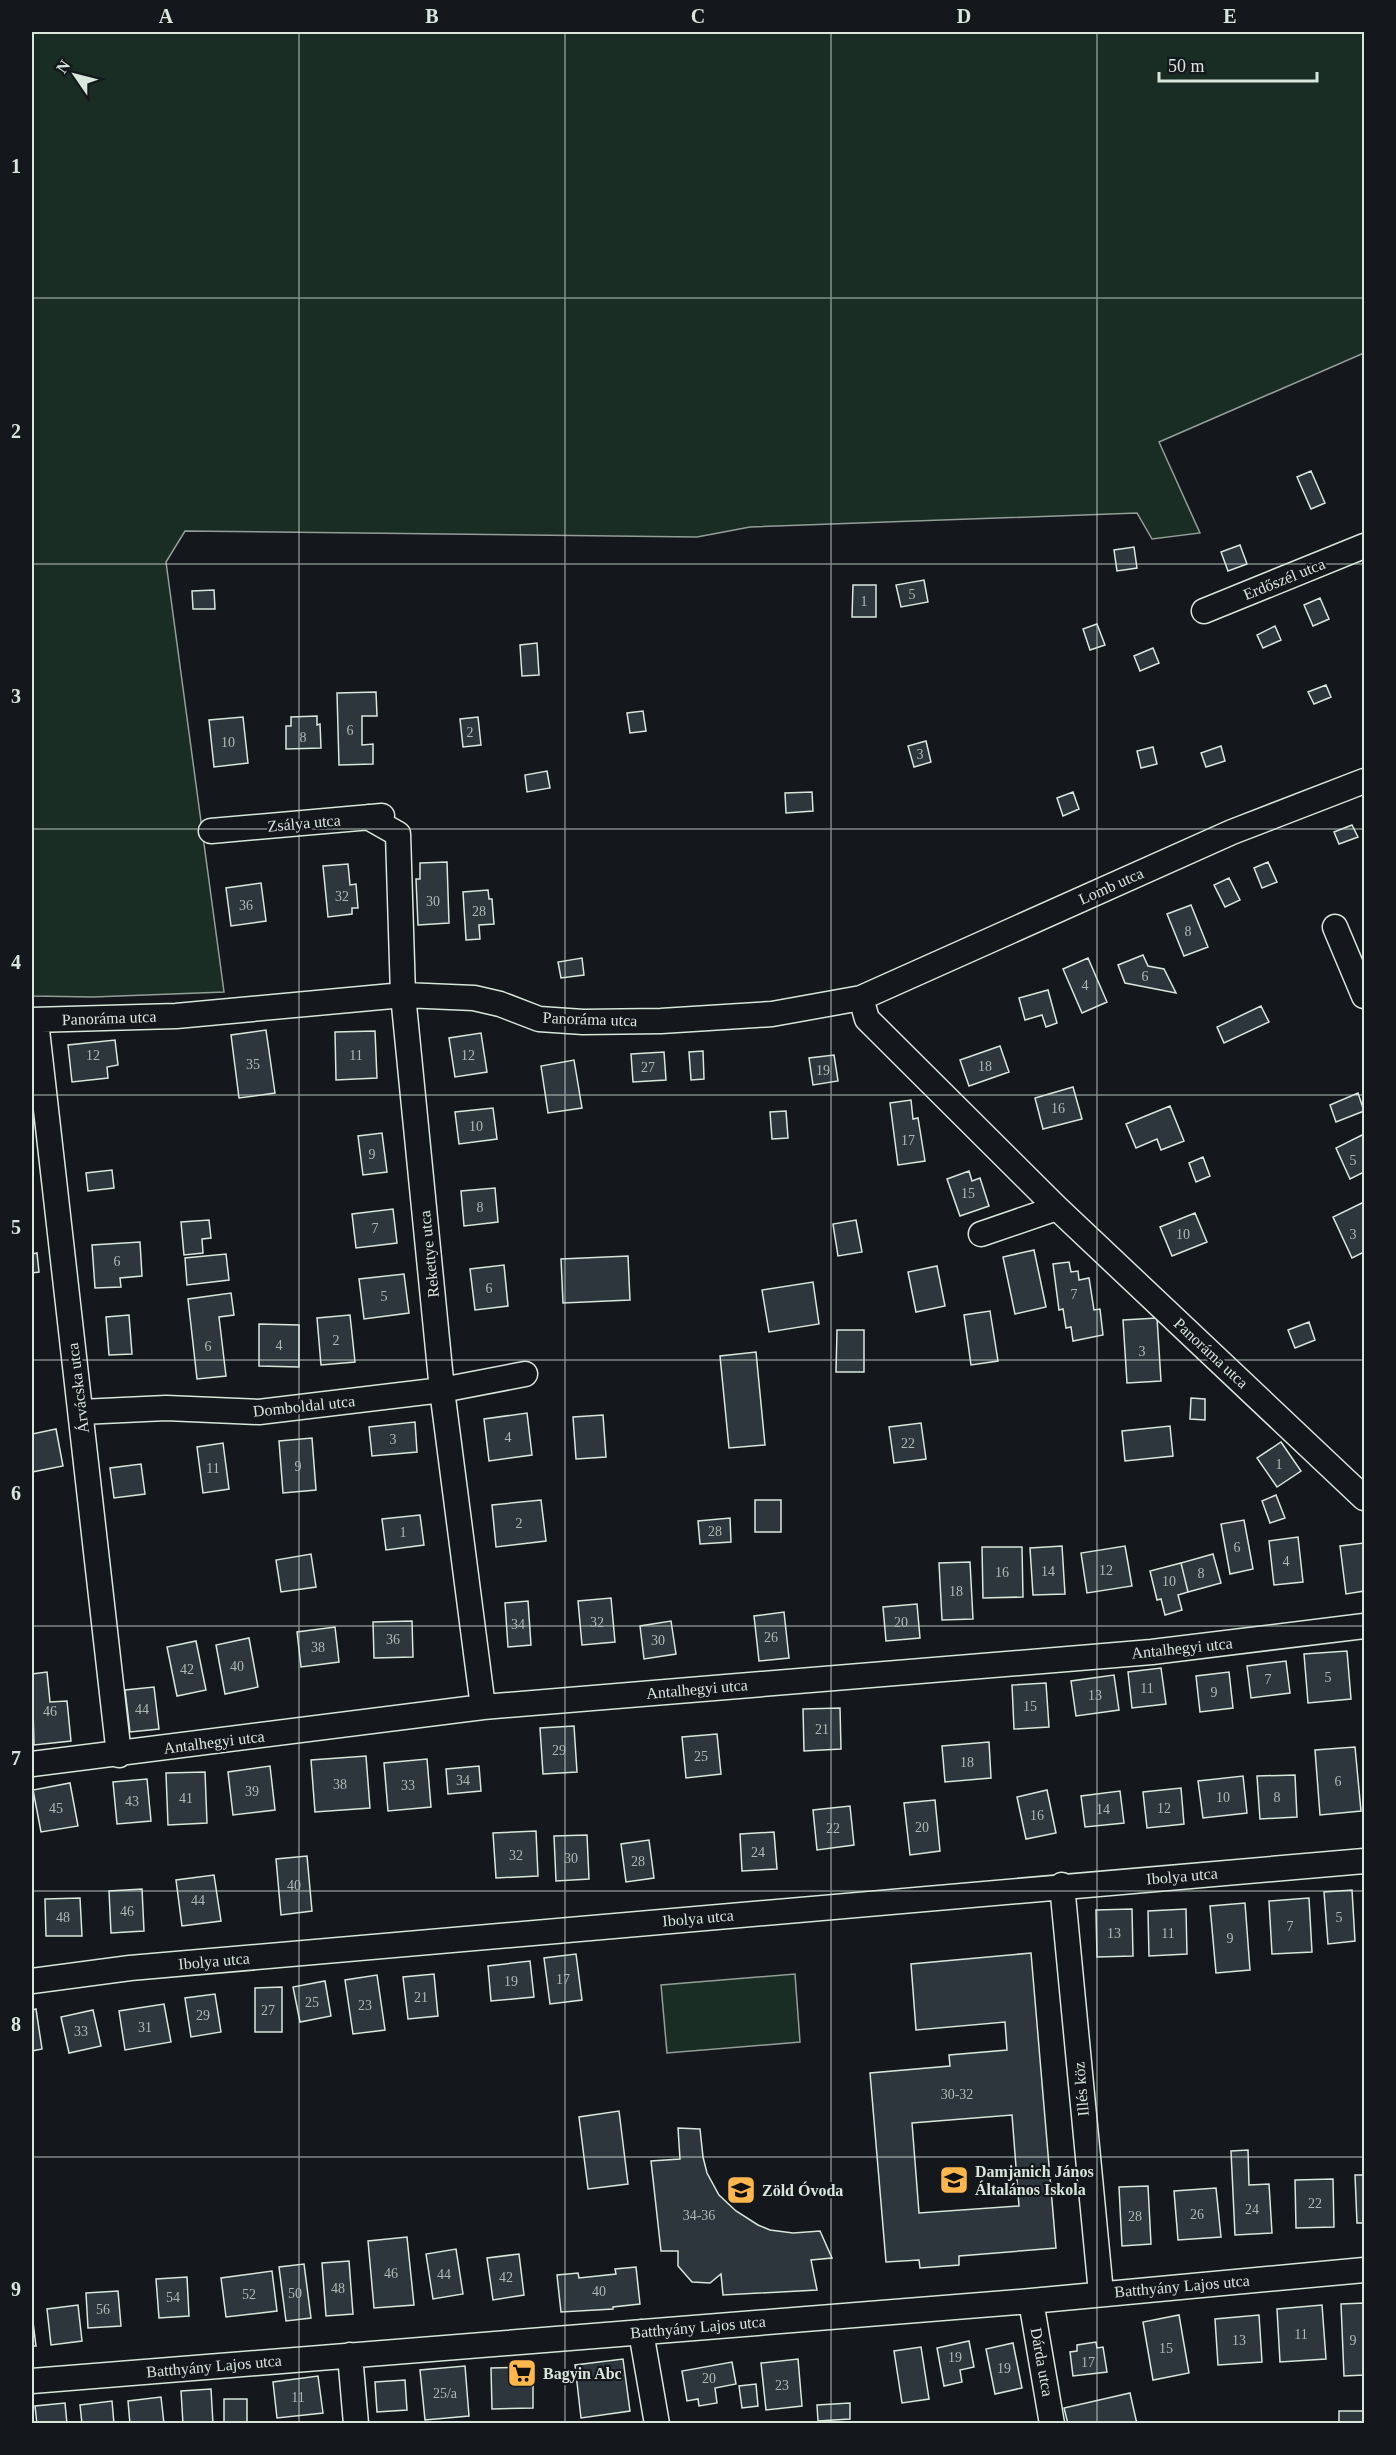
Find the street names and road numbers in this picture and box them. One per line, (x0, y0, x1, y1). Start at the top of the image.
street label: Erdőszél utca (1241, 555, 1327, 603)
street label: Zsálya utca (267, 811, 341, 836)
street label: Lomb utca (1076, 864, 1146, 908)
street label: Panoráma utca (61, 1008, 157, 1028)
street label: Panoráma utca (542, 1009, 638, 1029)
street label: Rekettye utca (416, 1209, 443, 1298)
street label: Panoráma utca (1171, 1315, 1251, 1391)
street label: Árvácska utca (63, 1342, 92, 1434)
street label: Domboldal utca (252, 1392, 356, 1420)
street label: Antalhegyi utca (1131, 1634, 1234, 1663)
street label: Antalhegyi utca (646, 1676, 749, 1703)
street label: Antalhegyi utca (162, 1727, 266, 1758)
street label: Ibolya utca (1146, 1864, 1218, 1889)
street label: Ibolya utca (662, 1906, 734, 1931)
street label: Ibolya utca (178, 1949, 250, 1974)
street label: Illés köz (1070, 2061, 1092, 2117)
street label: Batthyány Lajos utca (1114, 2272, 1251, 2301)
street label: Batthyány Lajos utca (630, 2313, 767, 2342)
street label: Dárda utca (1028, 2326, 1056, 2398)
street label: Batthyány Lajos utca (146, 2352, 283, 2381)

